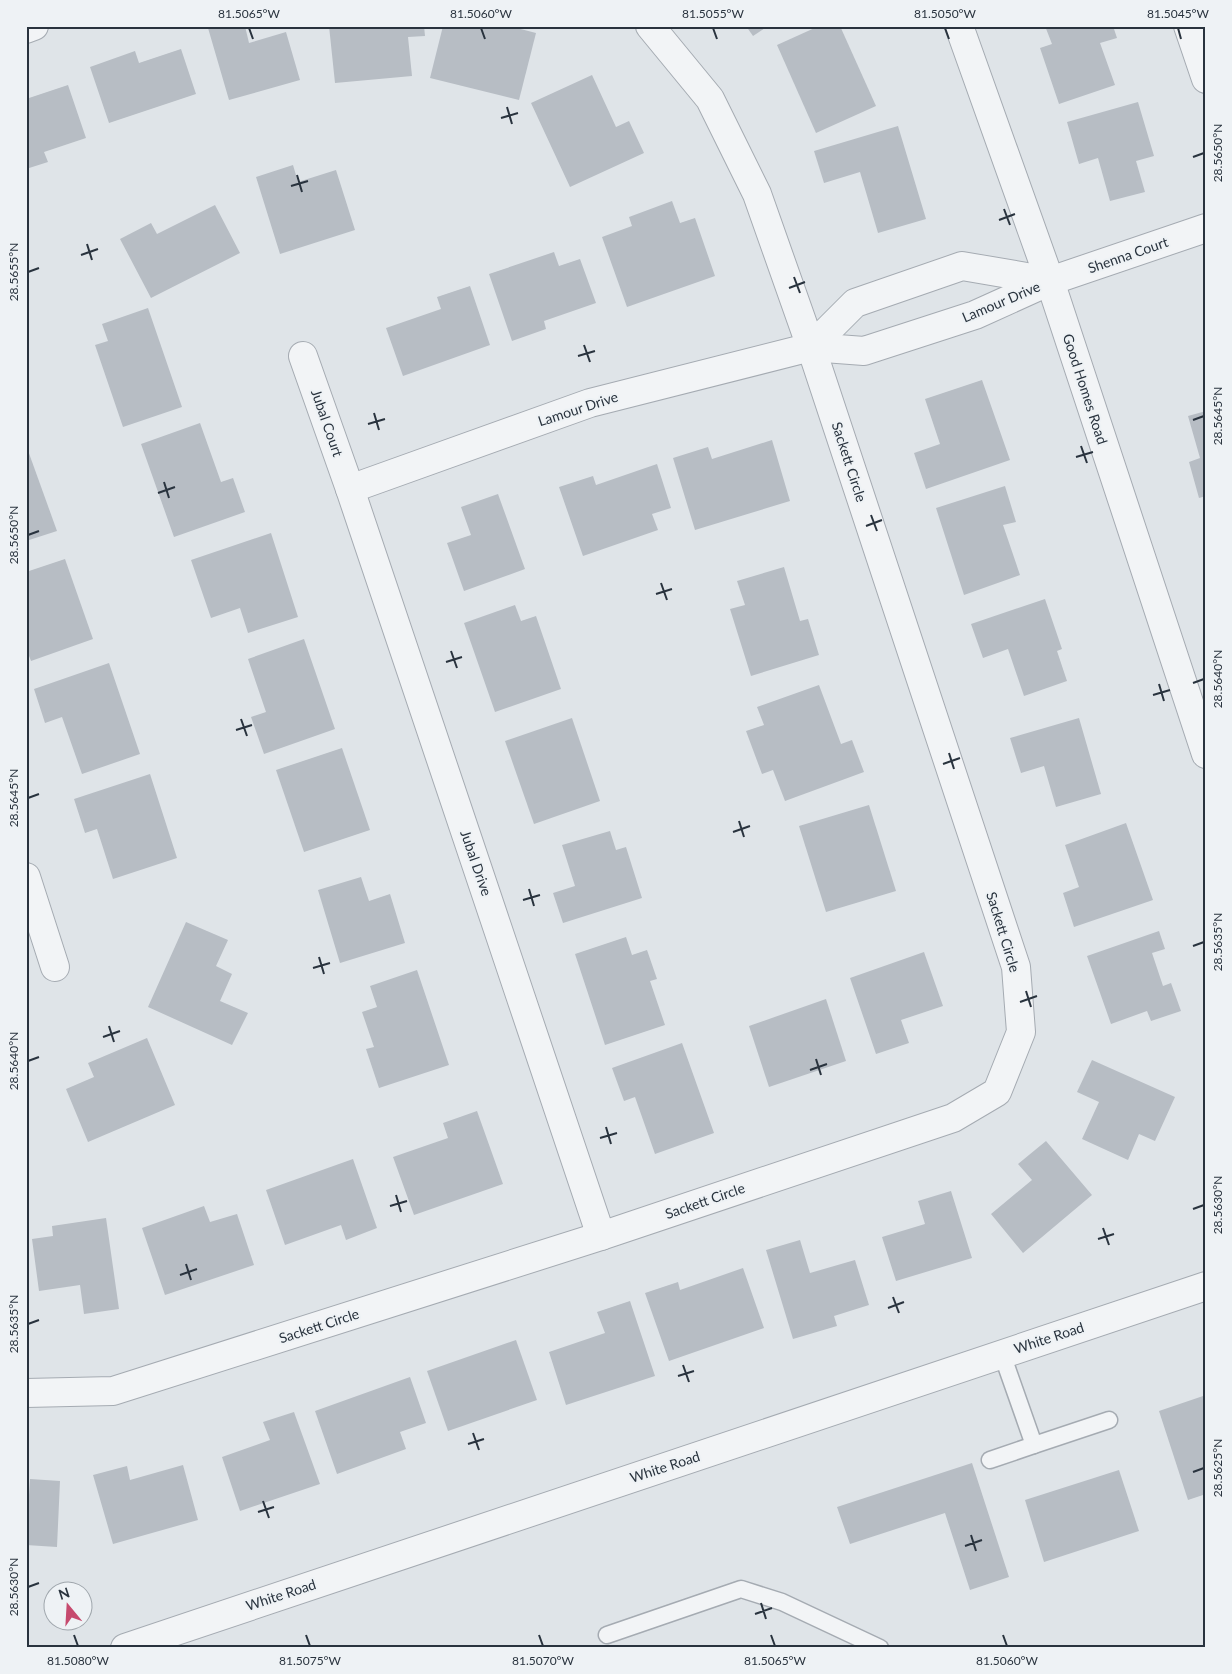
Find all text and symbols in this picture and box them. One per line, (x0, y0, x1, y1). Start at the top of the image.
text: 81.5065°W (218, 6, 281, 21)
text: 81.5060°W (450, 6, 513, 21)
text: 81.5055°W (682, 6, 745, 21)
text: 81.5050°W (914, 6, 977, 21)
text: 81.5045°W (1147, 6, 1210, 21)
text: 28.5650°N (1210, 124, 1225, 182)
street label: Shenna Court (1085, 233, 1170, 276)
text: 28.5655°N (6, 243, 21, 301)
street label: Lamour Drive (959, 277, 1042, 326)
street label: Good Homes Road (1060, 331, 1111, 446)
street label: Jubal Court (308, 387, 347, 459)
text: 28.5645°N (1210, 387, 1225, 445)
street label: Lamour Drive (536, 388, 620, 429)
street label: Sackett Circle (829, 420, 870, 504)
text: 28.5650°N (6, 506, 21, 564)
text: 28.5640°N (1210, 650, 1225, 708)
text: 28.5645°N (6, 769, 21, 827)
street label: Jubal Drive (457, 828, 496, 898)
street label: Sackett Circle (983, 890, 1024, 974)
text: 28.5635°N (1210, 913, 1225, 971)
text: 28.5640°N (6, 1032, 21, 1090)
text: 28.5630°N (1210, 1176, 1225, 1234)
street label: Sackett Circle (663, 1179, 747, 1222)
text: 28.5635°N (6, 1295, 21, 1353)
street label: Sackett Circle (277, 1305, 361, 1346)
street label: White Road (1012, 1318, 1086, 1357)
text: 28.5625°N (1210, 1439, 1225, 1497)
street label: White Road (628, 1447, 702, 1486)
text: 28.5630°N (6, 1558, 21, 1616)
street label: White Road (244, 1575, 318, 1614)
north arrow (42, 1582, 92, 1632)
text: N (56, 1583, 72, 1603)
text: 81.5080°W (47, 1653, 110, 1668)
text: 81.5075°W (279, 1653, 342, 1668)
text: 81.5070°W (512, 1653, 575, 1668)
text: 81.5065°W (744, 1653, 807, 1668)
text: 81.5060°W (976, 1653, 1039, 1668)

